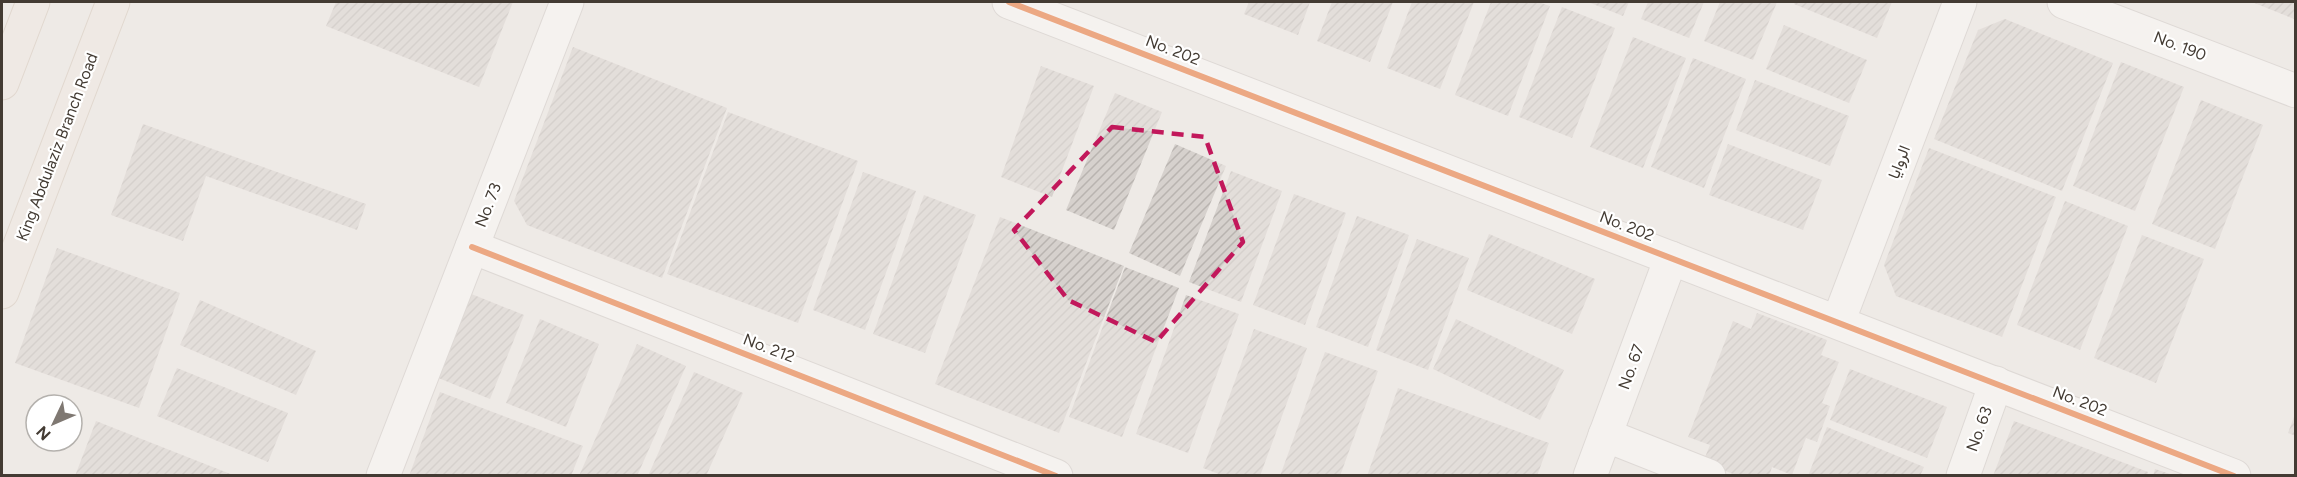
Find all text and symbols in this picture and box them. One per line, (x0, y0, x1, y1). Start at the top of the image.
street label: No. 190 (2151, 27, 2209, 65)
street label: No. 202 (1143, 31, 1203, 69)
street label: King Abdulaziz Branch Road (12, 50, 102, 244)
street label: الروايا (1884, 143, 1915, 182)
street label: No. 73 (471, 180, 505, 230)
street label: No. 202 (1597, 207, 1657, 245)
street label: No. 212 (741, 330, 797, 366)
street label: No. 67 (1614, 341, 1648, 392)
street label: No. 202 (2050, 382, 2110, 420)
north arrow (24, 393, 84, 453)
street label: No. 63 (1962, 404, 1996, 454)
text: N (32, 422, 55, 444)

